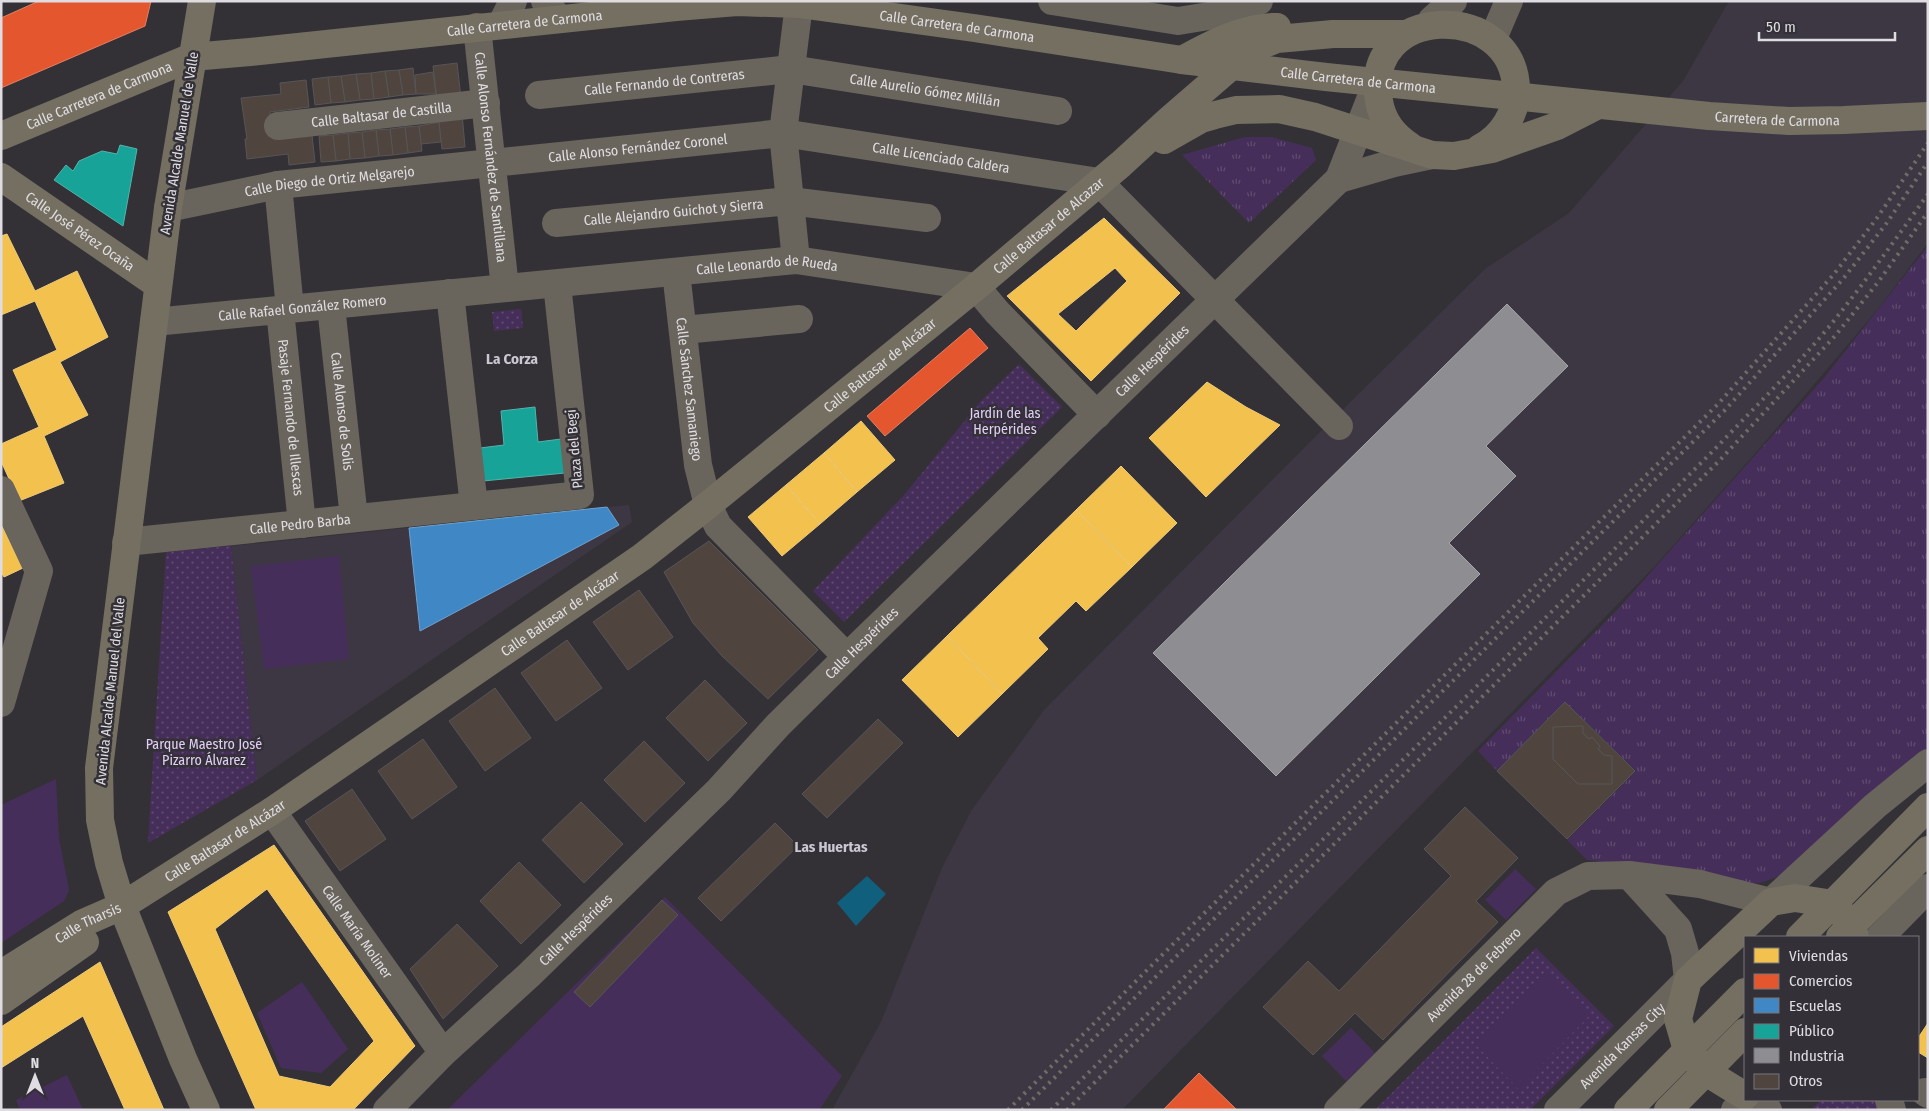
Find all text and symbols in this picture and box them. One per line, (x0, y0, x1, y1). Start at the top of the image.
street label: Calle Carretera de Carmona (446, 7, 603, 40)
street label: Calle Carretera de Carmona (878, 7, 1036, 46)
scale bar (1759, 10, 1895, 42)
text: 50 m (1766, 18, 1796, 36)
street label: Avenida Alcalde Manuel de Valle (157, 51, 202, 236)
street label: Calle Alonso Fernández de Santillana (471, 51, 510, 264)
street label: Calle Carretera de Carmona (24, 58, 175, 134)
street label: Calle Carretera de Carmona (1280, 64, 1437, 97)
street label: Calle Fernando de Contreras (583, 66, 745, 99)
street label: Calle Aurelio Gómez Millán (848, 70, 1001, 111)
street label: Calle Baltasar de Castilla (310, 99, 453, 131)
street label: Carretera de Carmona (1714, 108, 1840, 130)
street label: Calle Alonso Fernández Coronel (547, 131, 729, 166)
street label: Calle Licenciado Caldera (871, 139, 1011, 177)
street label: Calle Diego de Ortiz Melgarejo (243, 163, 416, 201)
street label: Calle Baltasar de Alcazar (990, 174, 1108, 278)
street label: Calle José Pérez Ocaña (22, 188, 138, 275)
street label: Calle Alejandro Guichot y Sierra (583, 196, 764, 229)
street label: Calle Leonardo de Rueda (695, 252, 839, 279)
street label: Calle Rafael González Romero (217, 292, 387, 325)
street label: Calle Baltasar de Alcázar (820, 315, 940, 416)
street label: Calle Sánchez Samaniego (672, 316, 706, 462)
street label: Calle Hespérides (1112, 322, 1193, 401)
street label: Pasaje Fernando de Illescas (274, 338, 307, 497)
district label: La Corza (486, 350, 539, 368)
street label: Calle Alonso de Solis (327, 351, 357, 472)
park label: Jardín de las Herpérides (969, 405, 1041, 438)
street label: Plaza del Begi (563, 409, 586, 489)
street label: Calle Pedro Barba (249, 511, 352, 538)
street label: Calle Baltasar de Alcázar (498, 567, 623, 660)
street label: Avenida Alcalde Manuel del Valle (92, 596, 129, 786)
street label: Calle Hespérides (822, 604, 902, 683)
park label: Parque Maestro José Pizarro Álvarez (146, 736, 262, 769)
street label: Calle Baltasar de Alcázar (161, 796, 289, 886)
district label: Las Huertas (795, 838, 868, 856)
street label: Calle María Moliner (318, 882, 396, 982)
street label: Calle Hespérides (536, 890, 616, 970)
street label: Calle Tharsis (52, 899, 124, 947)
street label: Avenida 28 de Febrero (1423, 924, 1525, 1025)
legend (1744, 936, 1919, 1101)
text: Viviendas (1789, 947, 1848, 965)
text: Comercios (1789, 972, 1852, 990)
text: Escuelas (1789, 997, 1841, 1015)
street label: Avenida Kansas City (1576, 999, 1670, 1092)
text: Público (1789, 1022, 1834, 1040)
text: Industria (1789, 1047, 1844, 1065)
north arrow (10, 1051, 60, 1101)
text: N (31, 1055, 39, 1072)
text: Otros (1789, 1072, 1822, 1090)

